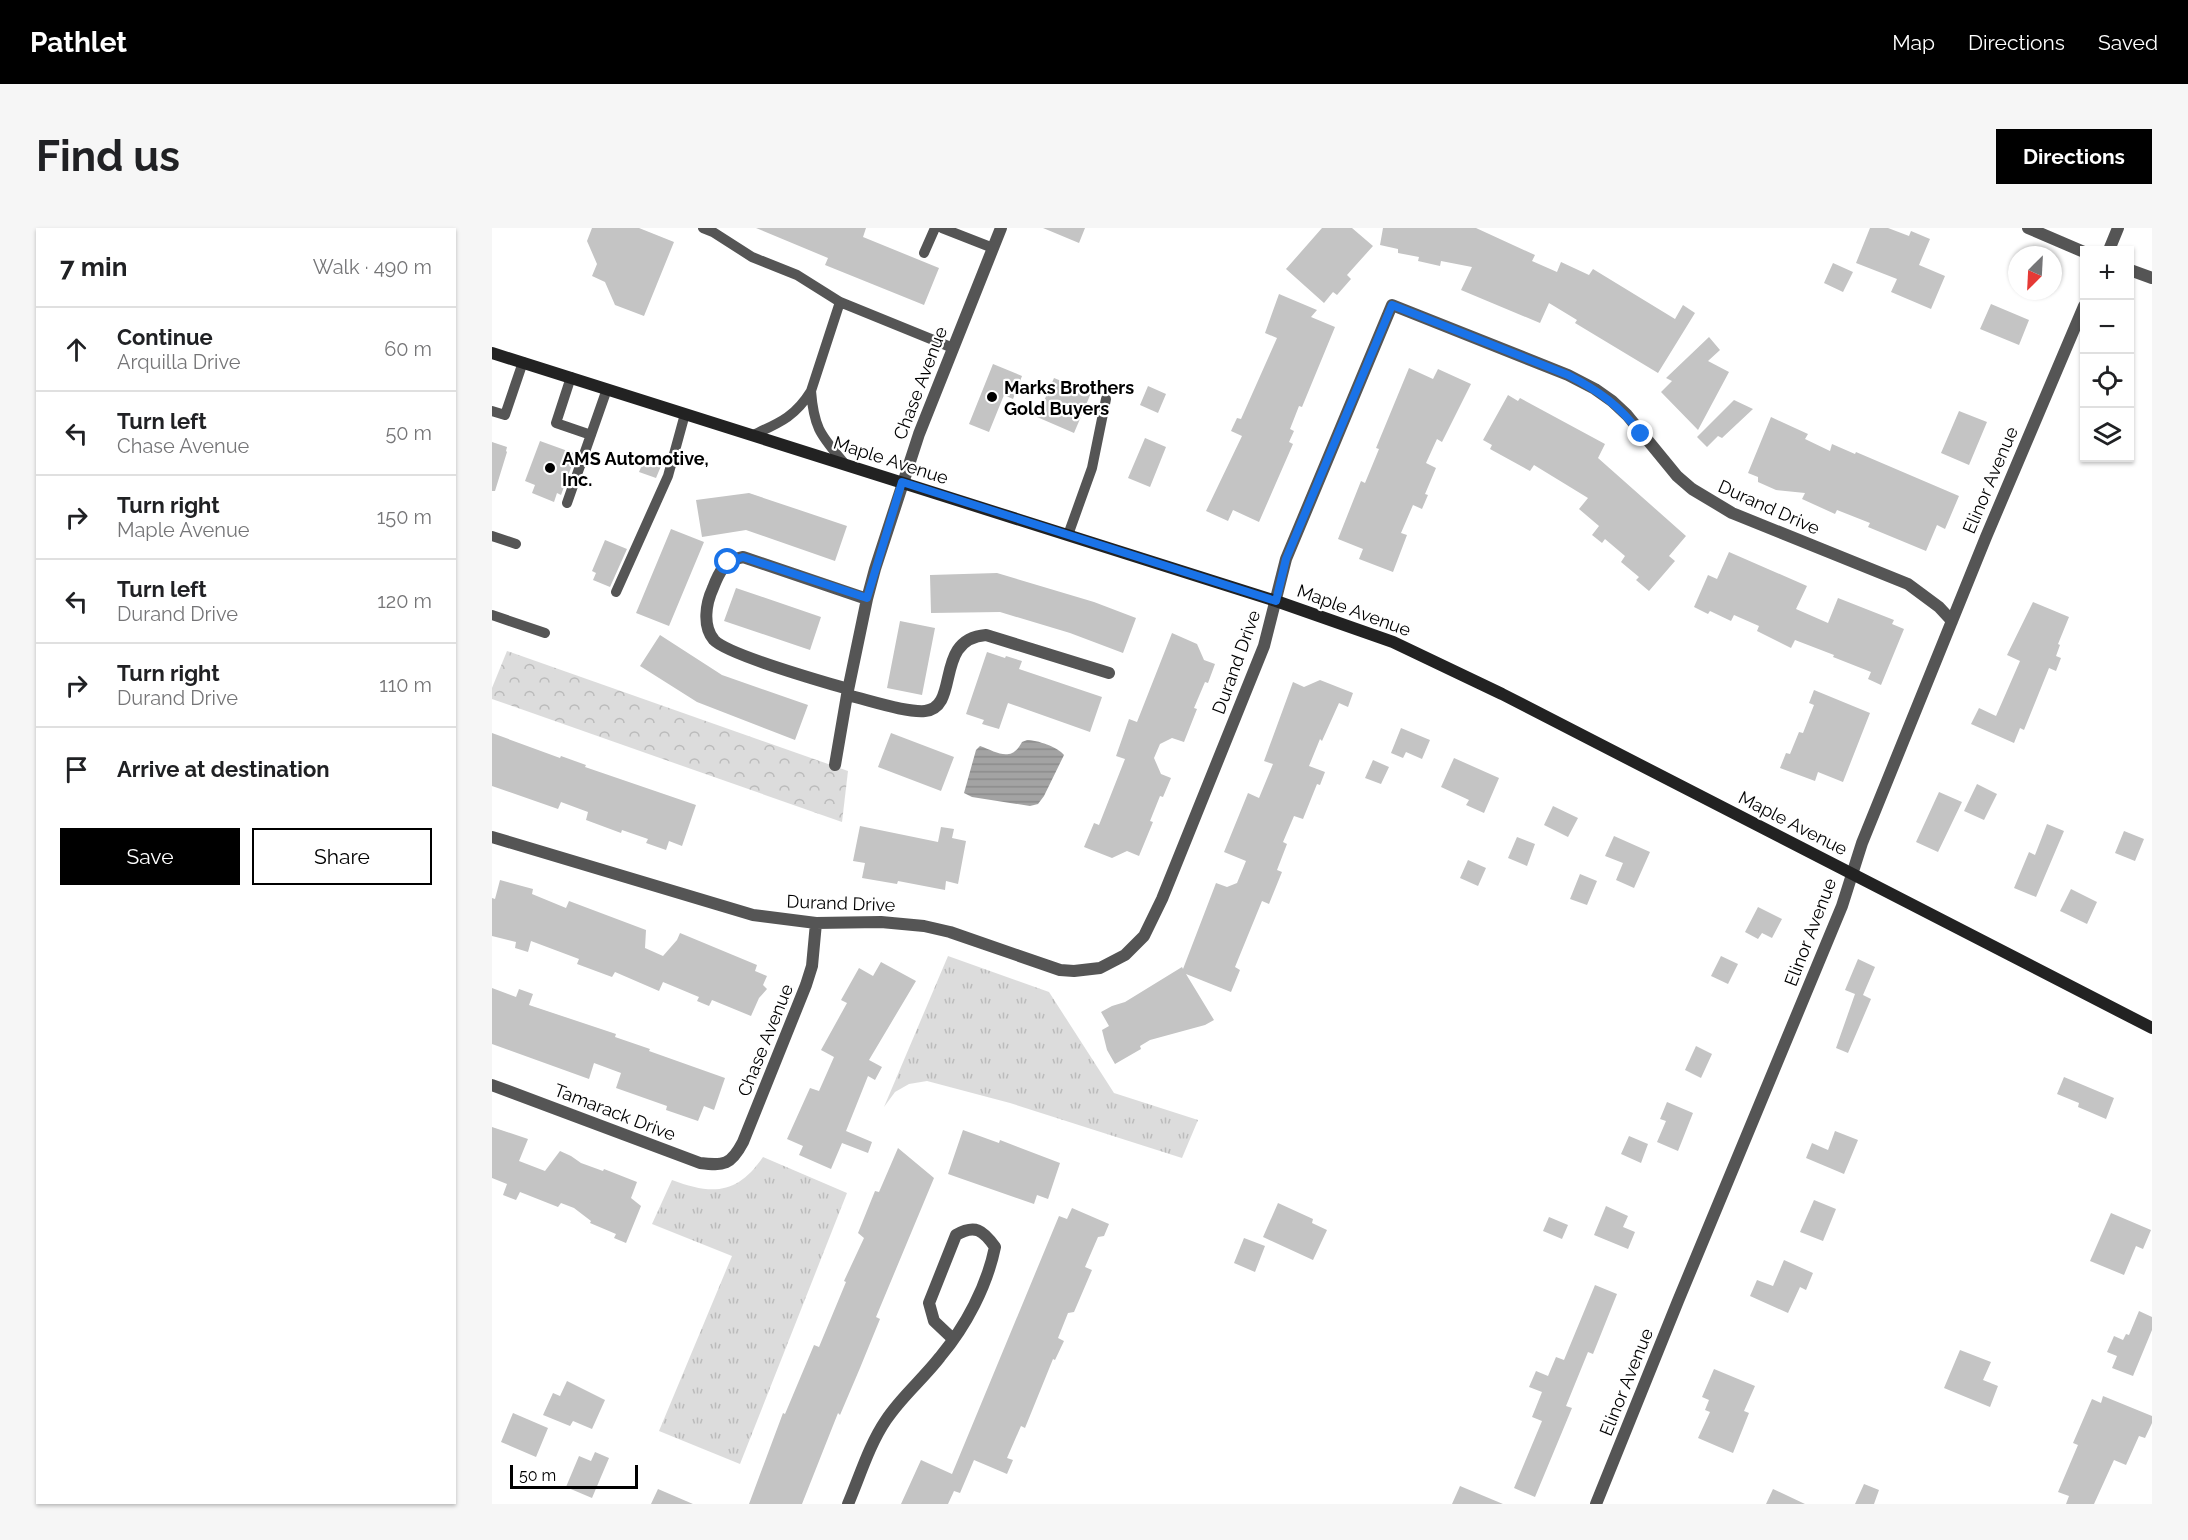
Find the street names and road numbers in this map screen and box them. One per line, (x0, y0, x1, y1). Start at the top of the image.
street label: Chase Avenue (889, 323, 951, 442)
street label: Elinor Avenue (1958, 423, 2022, 537)
street label: Maple Avenue (831, 432, 951, 489)
street label: Durand Drive (1715, 475, 1823, 539)
street label: Maple Avenue (1294, 580, 1414, 640)
street label: Durand Drive (1208, 607, 1265, 717)
street label: Maple Avenue (1735, 787, 1851, 860)
street label: Elinor Avenue (1780, 875, 1840, 989)
street label: Durand Drive (786, 891, 896, 915)
street label: Chase Avenue (733, 980, 797, 1099)
street label: Tamarack Drive (551, 1079, 679, 1145)
street label: Elinor Avenue (1595, 1325, 1657, 1439)

